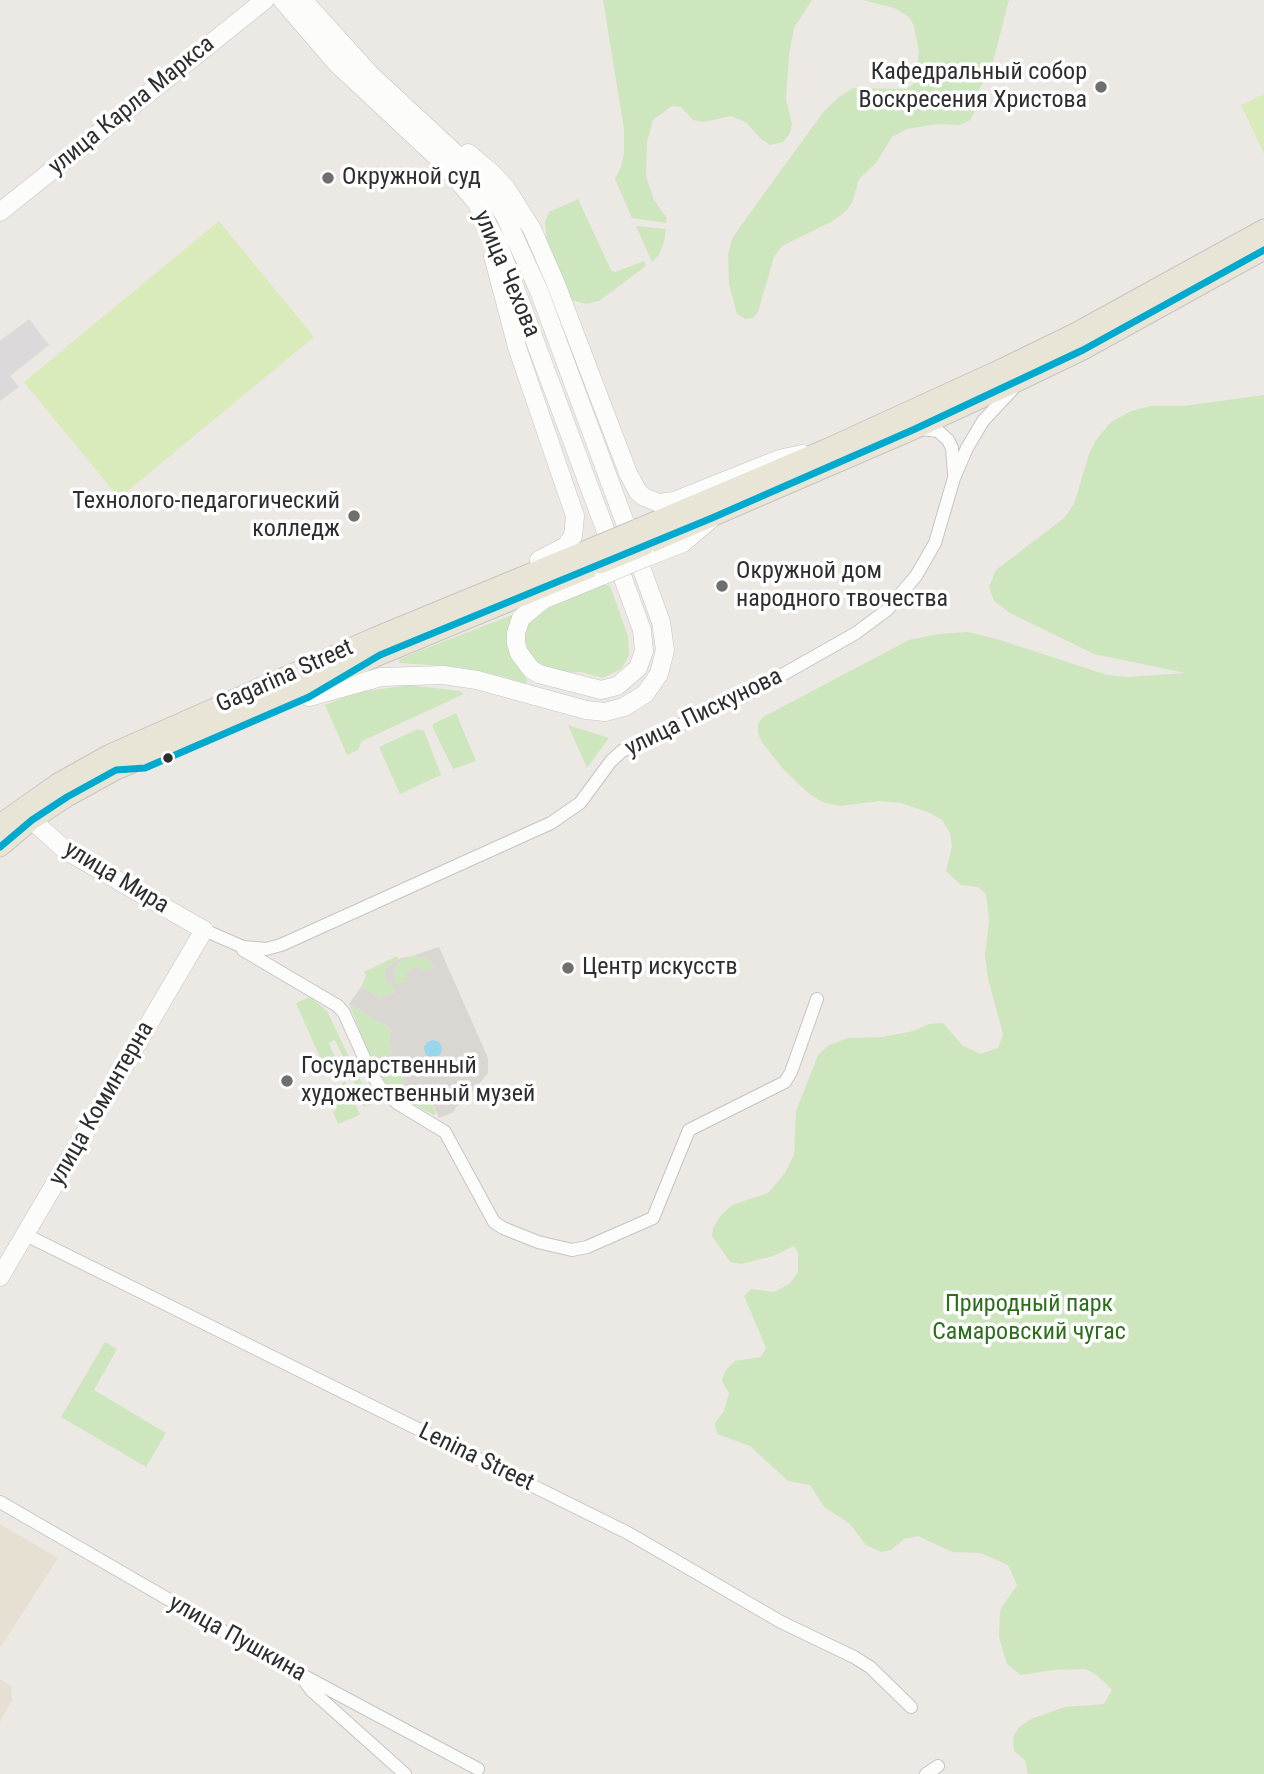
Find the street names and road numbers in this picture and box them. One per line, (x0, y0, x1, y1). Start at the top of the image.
street label: улица Карла Маркса (43, 30, 221, 182)
street label: улица Чехова (466, 206, 546, 342)
street label: Gagarina Street (212, 634, 358, 720)
street label: улица Пискунова (621, 663, 787, 763)
street label: улица Мира (58, 835, 174, 921)
street label: улица Коминтерна (43, 1017, 161, 1191)
street label: Lenina Street (414, 1418, 538, 1498)
street label: улица Пушкина (163, 1589, 311, 1689)

